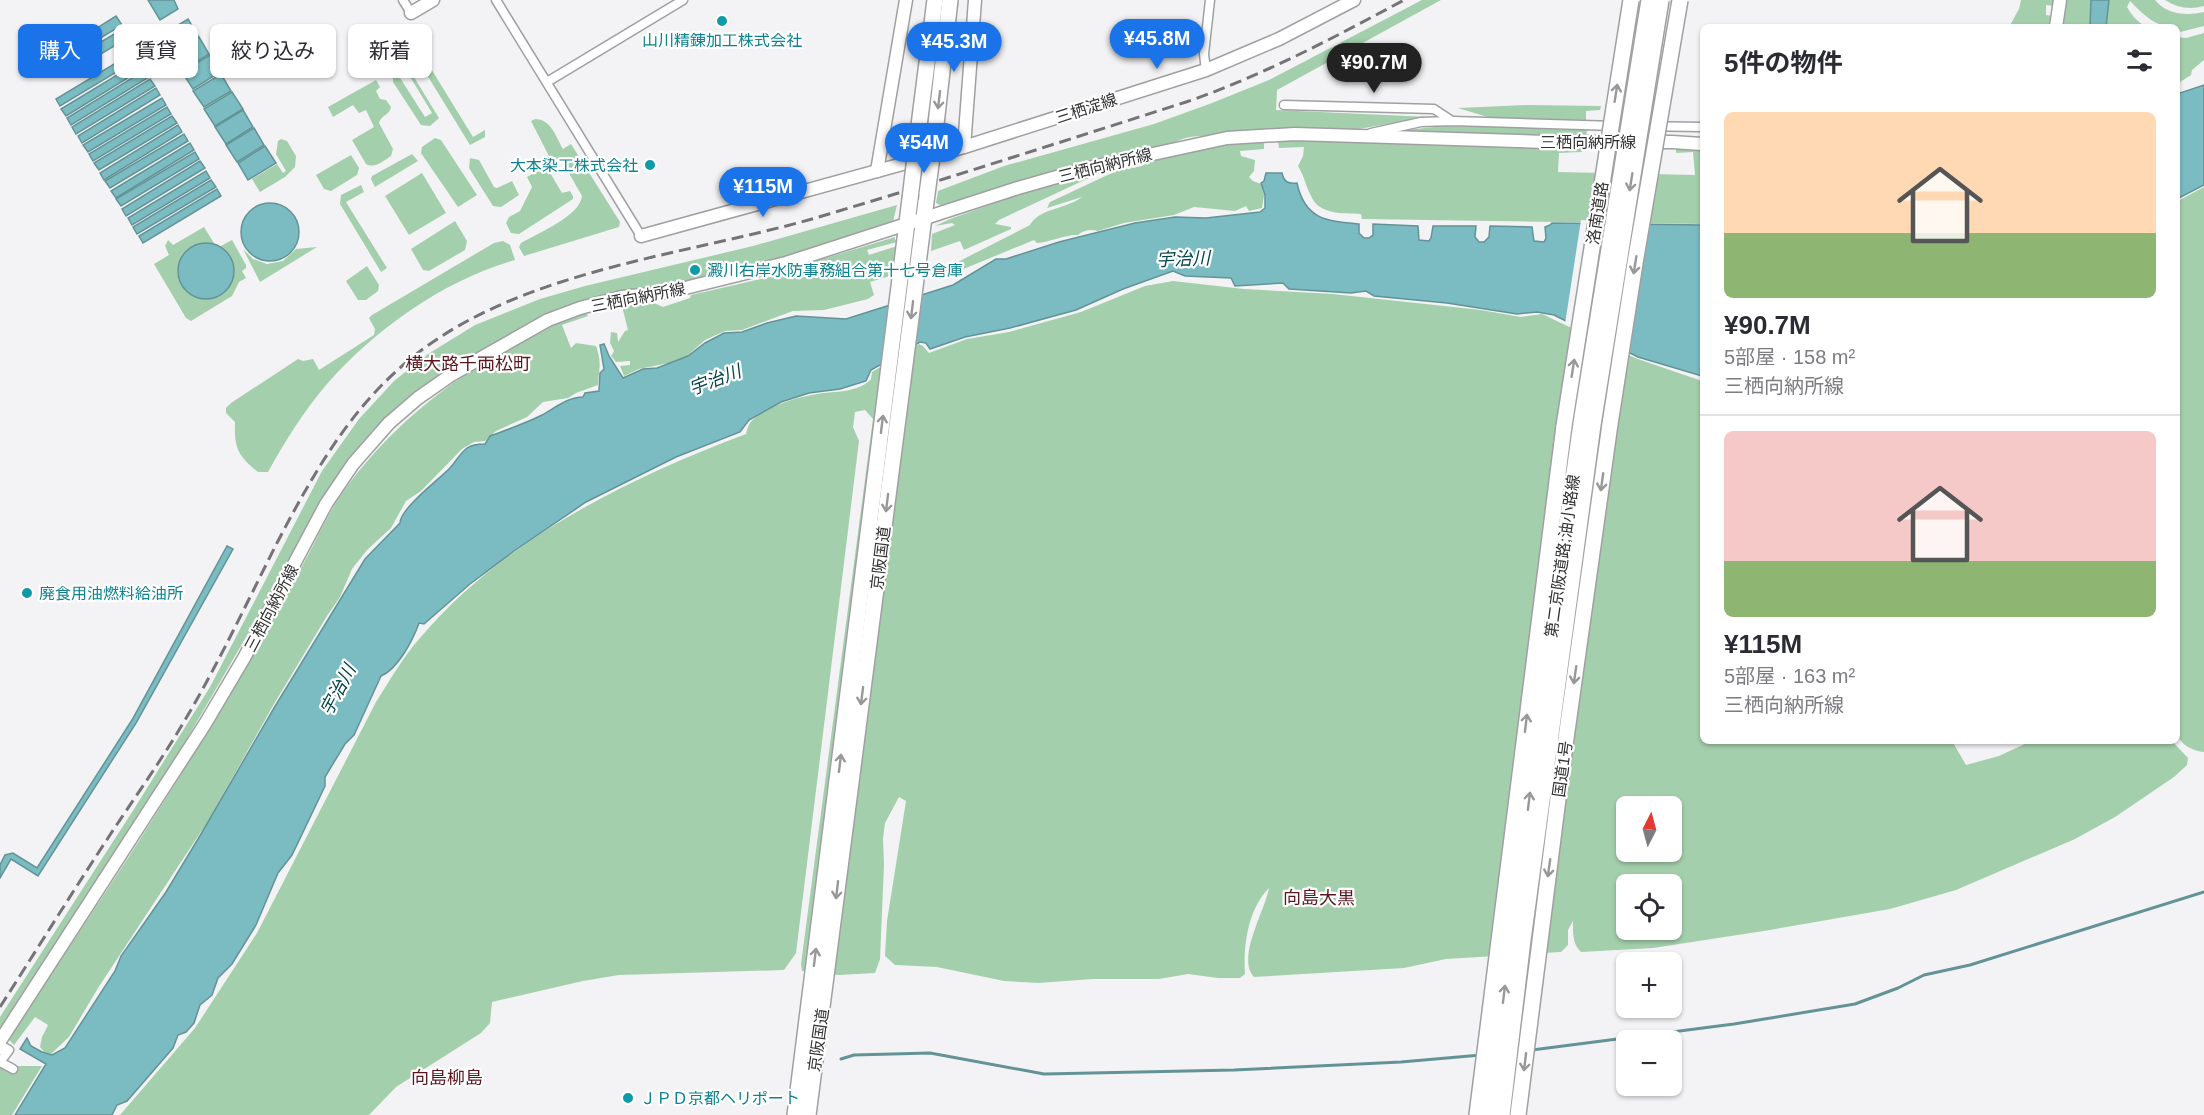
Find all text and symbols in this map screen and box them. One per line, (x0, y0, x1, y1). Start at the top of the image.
marker: 山川精錬加工株式会社 (715, 14, 729, 28)
pin: ¥45.8M (1108, 19, 1206, 70)
pin: ¥45.3M (905, 22, 1003, 73)
chip: 購入 (18, 24, 102, 78)
chip: 賃貸 (114, 24, 198, 78)
chip: 絞り込み (210, 24, 336, 78)
chip: 新着 (348, 24, 432, 78)
text: ¥45.8M (1124, 27, 1190, 49)
text: ¥45.3M (921, 30, 987, 52)
place label: 山川精錬加工株式会社 (642, 32, 802, 49)
pin: ¥90.7M (1325, 43, 1423, 94)
icon: filters (2123, 44, 2156, 77)
text: 5件の物件 (1724, 48, 1842, 78)
text: ¥90.7M (1341, 51, 1407, 73)
one-way arrow (1611, 83, 1622, 103)
one-way arrow (933, 89, 944, 109)
street label: 三栖淀線 (1053, 91, 1119, 126)
pin: ¥54M (888, 123, 960, 174)
text: ¥54M (899, 131, 949, 153)
street label: 三栖向納所線 (1540, 134, 1636, 151)
street label: 三栖向納所線 (1056, 146, 1154, 185)
icon: home (1886, 151, 1994, 259)
place label: 大本染工株式会社 (510, 157, 638, 174)
marker: 大本染工株式会社 (643, 158, 657, 172)
pin: ¥115M (721, 167, 805, 218)
one-way arrow (1626, 172, 1637, 191)
text: ¥115M (733, 175, 793, 197)
street label: 洛南道路 (1584, 180, 1611, 246)
water label: 宇治川 (1156, 248, 1212, 270)
one-way arrow (1629, 254, 1640, 274)
place label: 澱川右岸水防事務組合第十七号倉庫 (707, 262, 963, 279)
marker: 澱川右岸水防事務組合第十七号倉庫 (688, 263, 702, 277)
street label: 三栖向納所線 (589, 280, 687, 315)
one-way arrow (906, 299, 917, 319)
text: ¥90.7M (1724, 310, 1811, 340)
text: 5部屋 · 158 m² (1724, 346, 1855, 368)
district label: 横大路千両松町 (405, 354, 531, 374)
one-way arrow (1567, 359, 1578, 379)
water label: 宇治川 (686, 360, 746, 399)
text: 三栖向納所線 (1724, 375, 1844, 397)
one-way arrow (877, 415, 888, 434)
icon: home (1886, 470, 1994, 578)
one-way arrow (1597, 472, 1608, 491)
street label: 第二京阪道路;油小路線 (1543, 473, 1582, 639)
one-way arrow (881, 493, 892, 512)
street label: 京阪国道 (868, 525, 893, 591)
street label: 三栖向納所線 (241, 562, 301, 655)
place label: 廃食用油燃料給油所 (39, 585, 183, 602)
marker: 廃食用油燃料給油所 (20, 586, 34, 600)
text: ¥115M (1724, 629, 1802, 659)
water label: 宇治川 (316, 660, 360, 719)
one-way arrow (1569, 665, 1580, 684)
text: 5部屋 · 163 m² (1724, 665, 1855, 687)
one-way arrow (856, 686, 867, 706)
text: 三栖向納所線 (1724, 694, 1844, 716)
one-way arrow (1520, 714, 1531, 734)
street label: 国道1号 (1550, 740, 1575, 798)
one-way arrow (834, 754, 845, 774)
one-way arrow (1524, 792, 1535, 811)
north arrow (1616, 796, 1682, 862)
map controls (1616, 796, 1682, 1096)
one-way arrow (1543, 858, 1554, 878)
button: locate (1616, 874, 1682, 940)
one-way arrow (831, 879, 842, 899)
district label: 向島大黒 (1283, 888, 1355, 908)
one-way arrow (810, 947, 821, 967)
button: + (1616, 952, 1682, 1018)
one-way arrow (1499, 985, 1510, 1005)
street label: 京阪国道 (806, 1007, 831, 1073)
button: − (1616, 1030, 1682, 1096)
one-way arrow (1519, 1051, 1530, 1071)
district label: 向島柳島 (411, 1068, 483, 1088)
place label: ＪＰＤ京都ヘリポート (640, 1090, 800, 1107)
marker: ＪＰＤ京都ヘリポート (621, 1091, 635, 1105)

